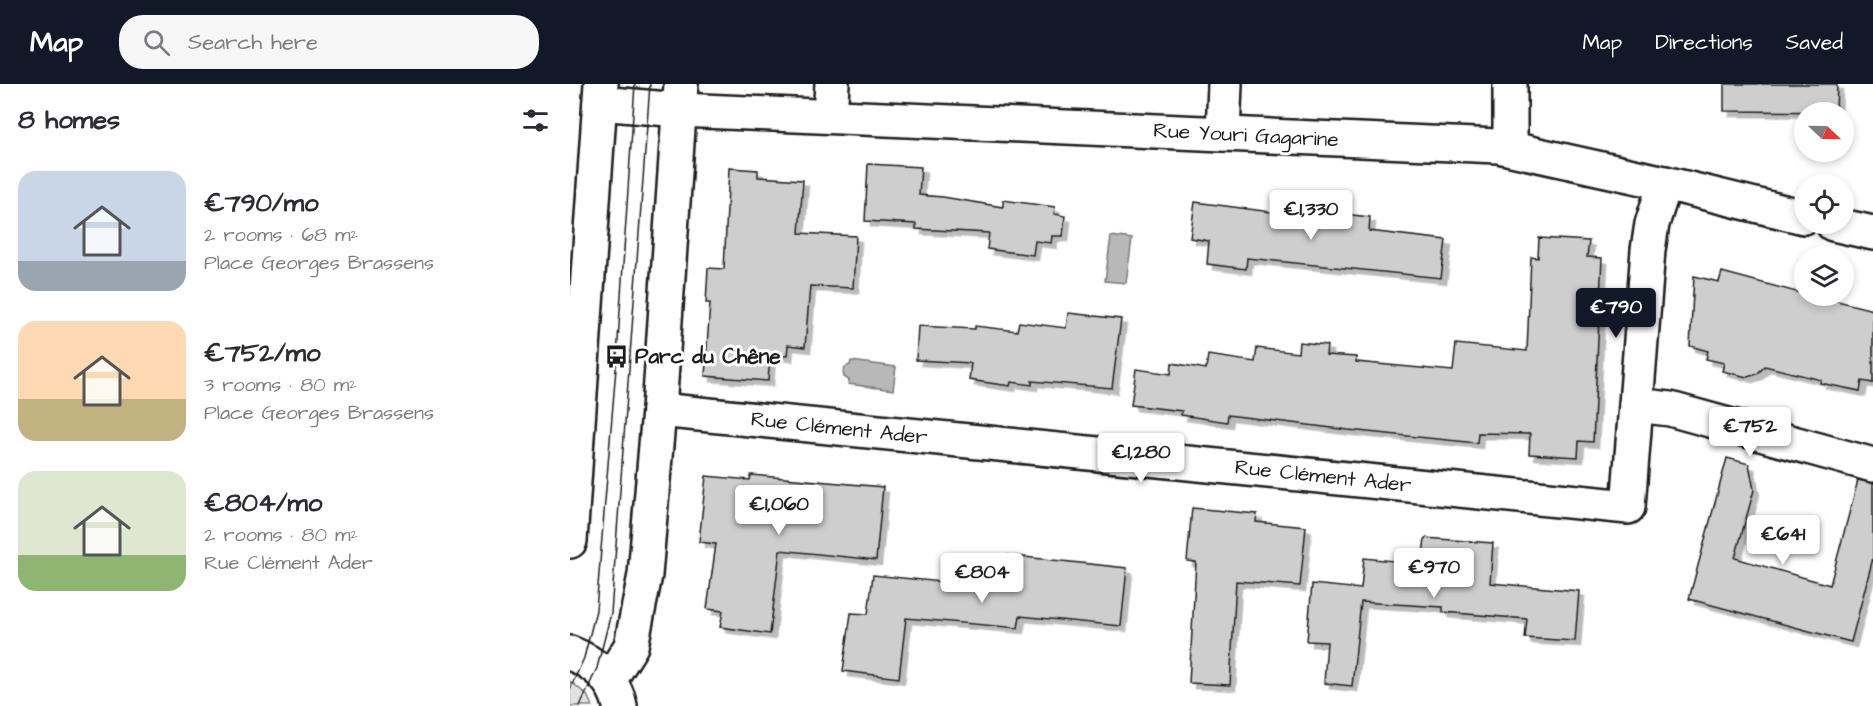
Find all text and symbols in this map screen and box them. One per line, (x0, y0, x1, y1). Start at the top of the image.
search box (119, 15, 539, 69)
text: Map (30, 23, 83, 62)
icon: search (140, 26, 173, 59)
text: Search here (188, 27, 318, 58)
text: Map (1582, 28, 1622, 57)
text: Directions (1655, 28, 1753, 57)
text: Saved (1786, 28, 1843, 57)
text: 8 homes (18, 102, 120, 138)
north arrow (1794, 102, 1854, 162)
map controls (1794, 102, 1854, 306)
icon: filters (519, 104, 552, 137)
street label: Rue Youri Gagarine (1152, 116, 1339, 156)
button: locate (1794, 174, 1854, 234)
text: €790/mo (204, 185, 319, 221)
pin: €1,330 (1262, 190, 1360, 241)
icon: home (66, 195, 138, 267)
text: €1,330 (1284, 195, 1338, 223)
text: 2 rooms · 68 m² (204, 221, 358, 249)
button: layers (1794, 246, 1854, 306)
text: Place Georges Brassens (204, 249, 434, 277)
pin: €790 (1580, 288, 1652, 339)
text: €790 (1590, 293, 1642, 321)
text: €752/mo (204, 335, 321, 371)
place label: Parc du Chêne (635, 342, 781, 371)
bus stop icon: Parc du Chêne (604, 343, 630, 369)
icon: home (66, 345, 138, 417)
text: 3 rooms · 80 m² (204, 371, 357, 399)
text: Place Georges Brassens (204, 399, 434, 427)
street label: Rue Clément Ader (749, 404, 929, 452)
pin: €752 (1714, 407, 1786, 458)
text: €752 (1723, 412, 1777, 440)
pin: €1,280 (1092, 433, 1190, 484)
text: €1,280 (1111, 438, 1171, 466)
street label: Rue Clément Ader (1233, 452, 1413, 500)
text: €804/mo (204, 485, 322, 521)
pin: €1,060 (730, 485, 828, 536)
text: €1,060 (749, 490, 809, 518)
icon: home (66, 495, 138, 567)
pin: €641 (1747, 515, 1819, 566)
text: €641 (1761, 520, 1805, 548)
text: 2 rooms · 80 m² (204, 521, 358, 549)
pin: €970 (1398, 548, 1470, 599)
text: Rue Clément Ader (204, 549, 373, 577)
pin: €804 (946, 553, 1018, 604)
text: €970 (1408, 553, 1460, 581)
text: €804 (954, 558, 1010, 586)

